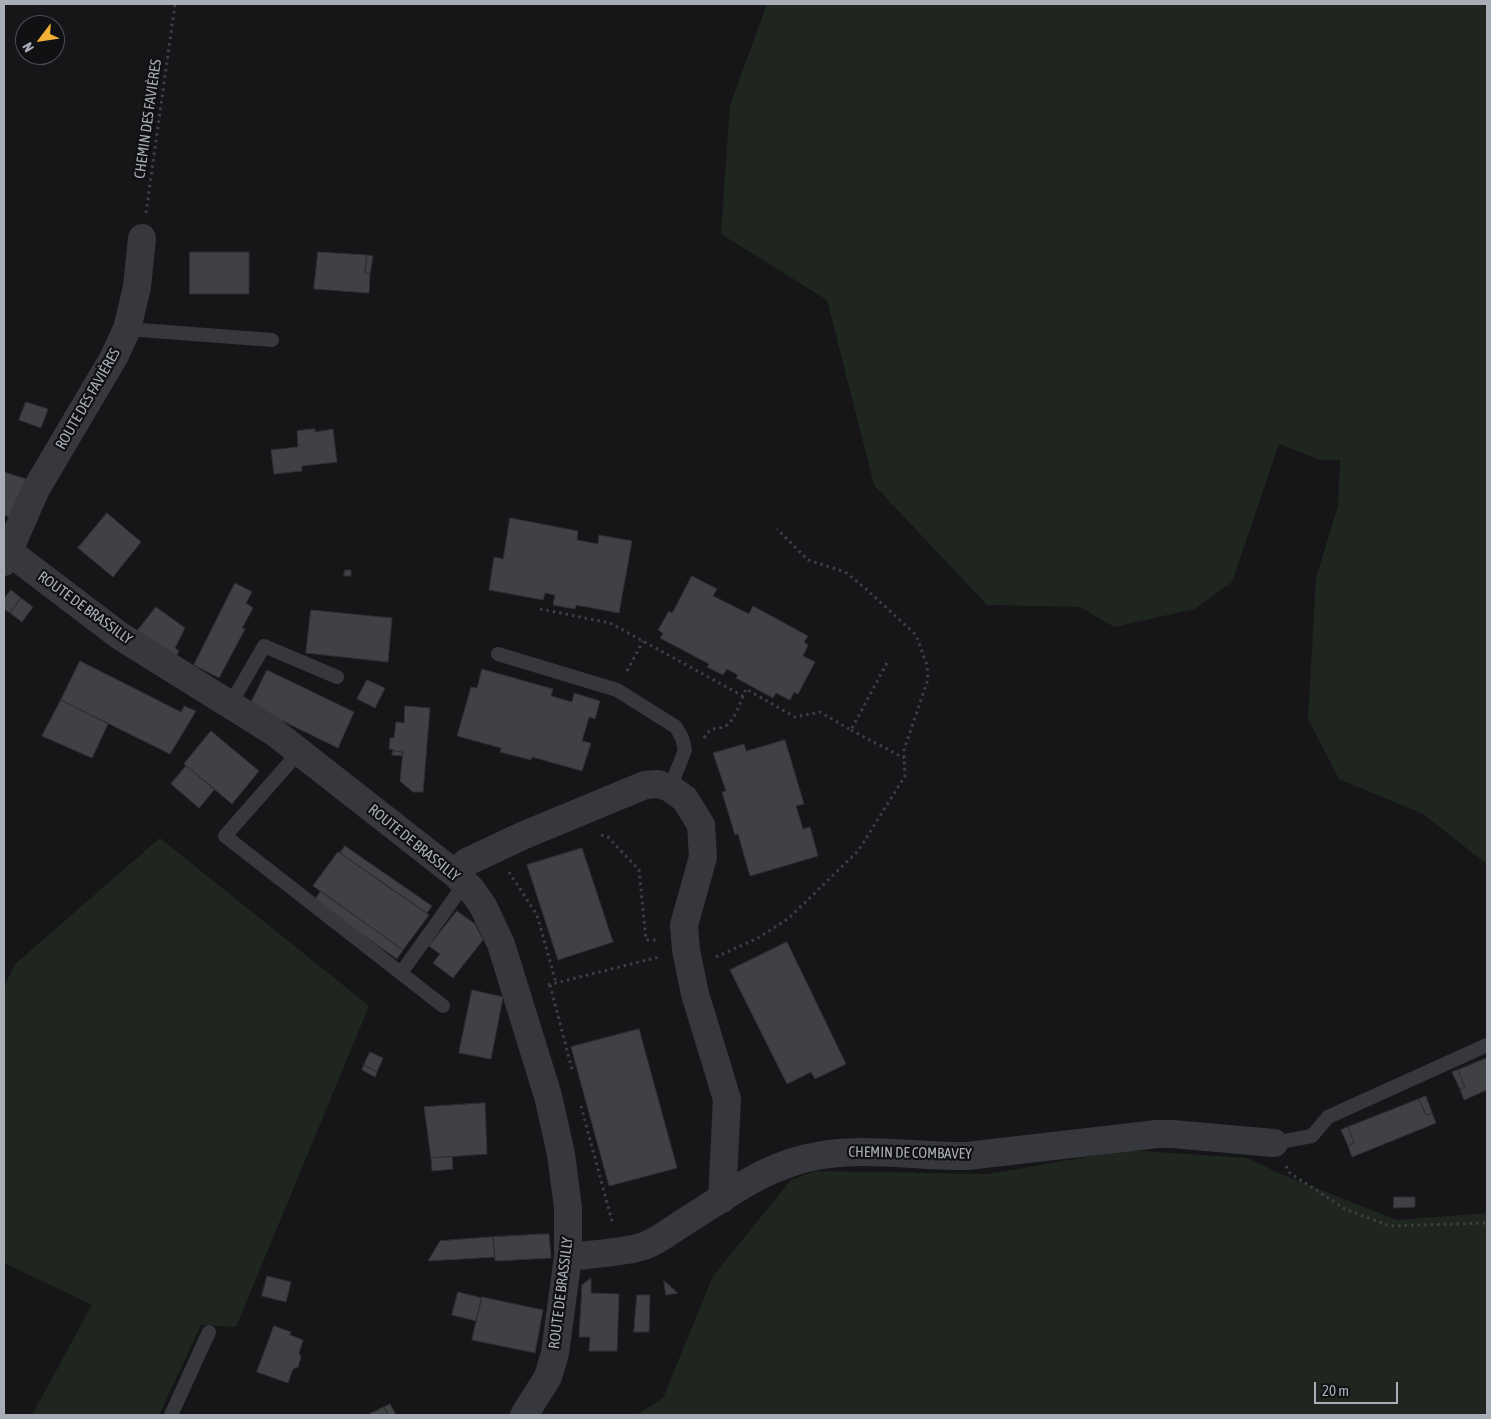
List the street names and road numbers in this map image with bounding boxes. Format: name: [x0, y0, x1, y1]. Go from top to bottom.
street label: CHEMIN DES FAVIÈRES: [131, 58, 165, 180]
street label: ROUTE DES FAVIÈRES: [52, 345, 124, 453]
street label: ROUTE DE BRASSILLY: [34, 568, 136, 648]
street label: ROUTE DE BRASSILLY: [365, 801, 463, 885]
street label: CHEMIN DE COMBAVEY: [848, 1143, 972, 1163]
street label: ROUTE DE BRASSILLY: [545, 1236, 577, 1350]

